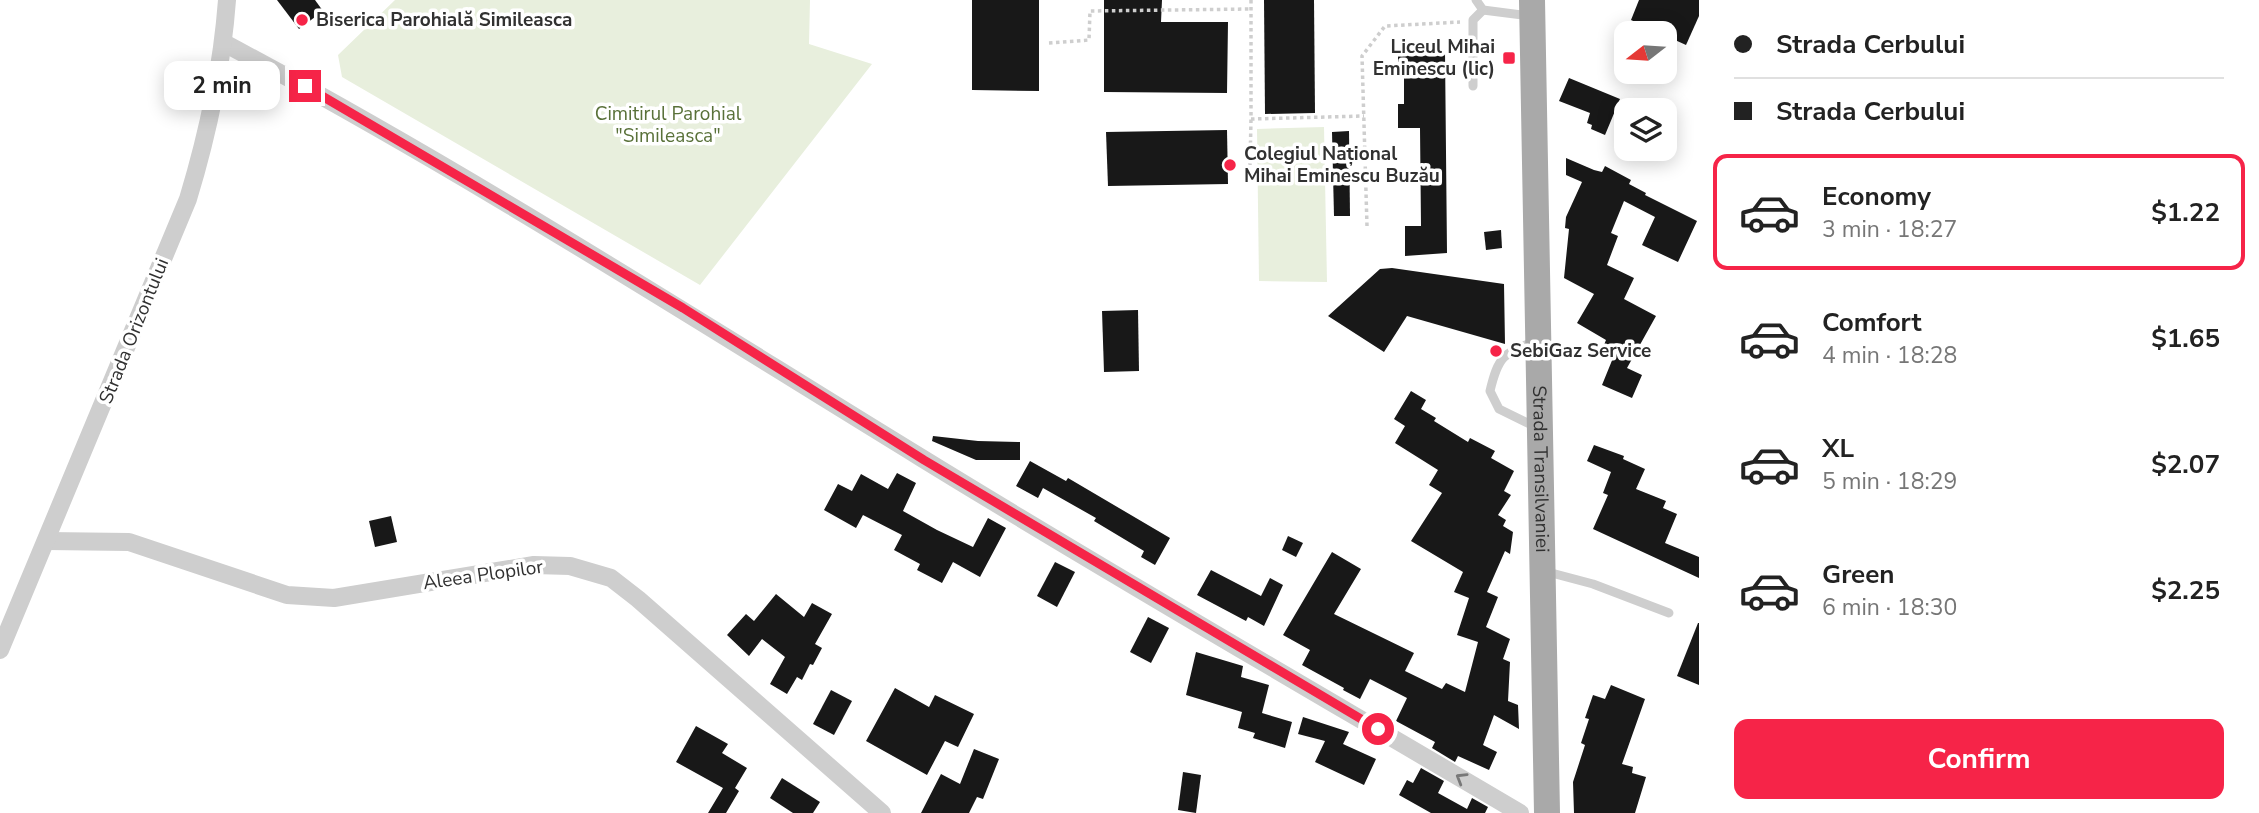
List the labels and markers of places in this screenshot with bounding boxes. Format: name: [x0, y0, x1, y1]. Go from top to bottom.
place label: Biserica Parohială Simileasca: [316, 7, 572, 33]
marker: Biserica Parohială Simileasca: [294, 12, 310, 28]
place label: Liceul Mihai Eminescu (lic): [1373, 34, 1495, 82]
marker: Liceul Mihai Eminescu (lic): [1501, 50, 1517, 66]
place label: Colegiul Național Mihai Eminescu Buzău: [1244, 141, 1440, 189]
marker: Colegiul Național Mihai Eminescu Buzău: [1222, 157, 1238, 173]
place label: SebiGaz Service: [1510, 338, 1651, 364]
marker: SebiGaz Service: [1488, 343, 1504, 359]

